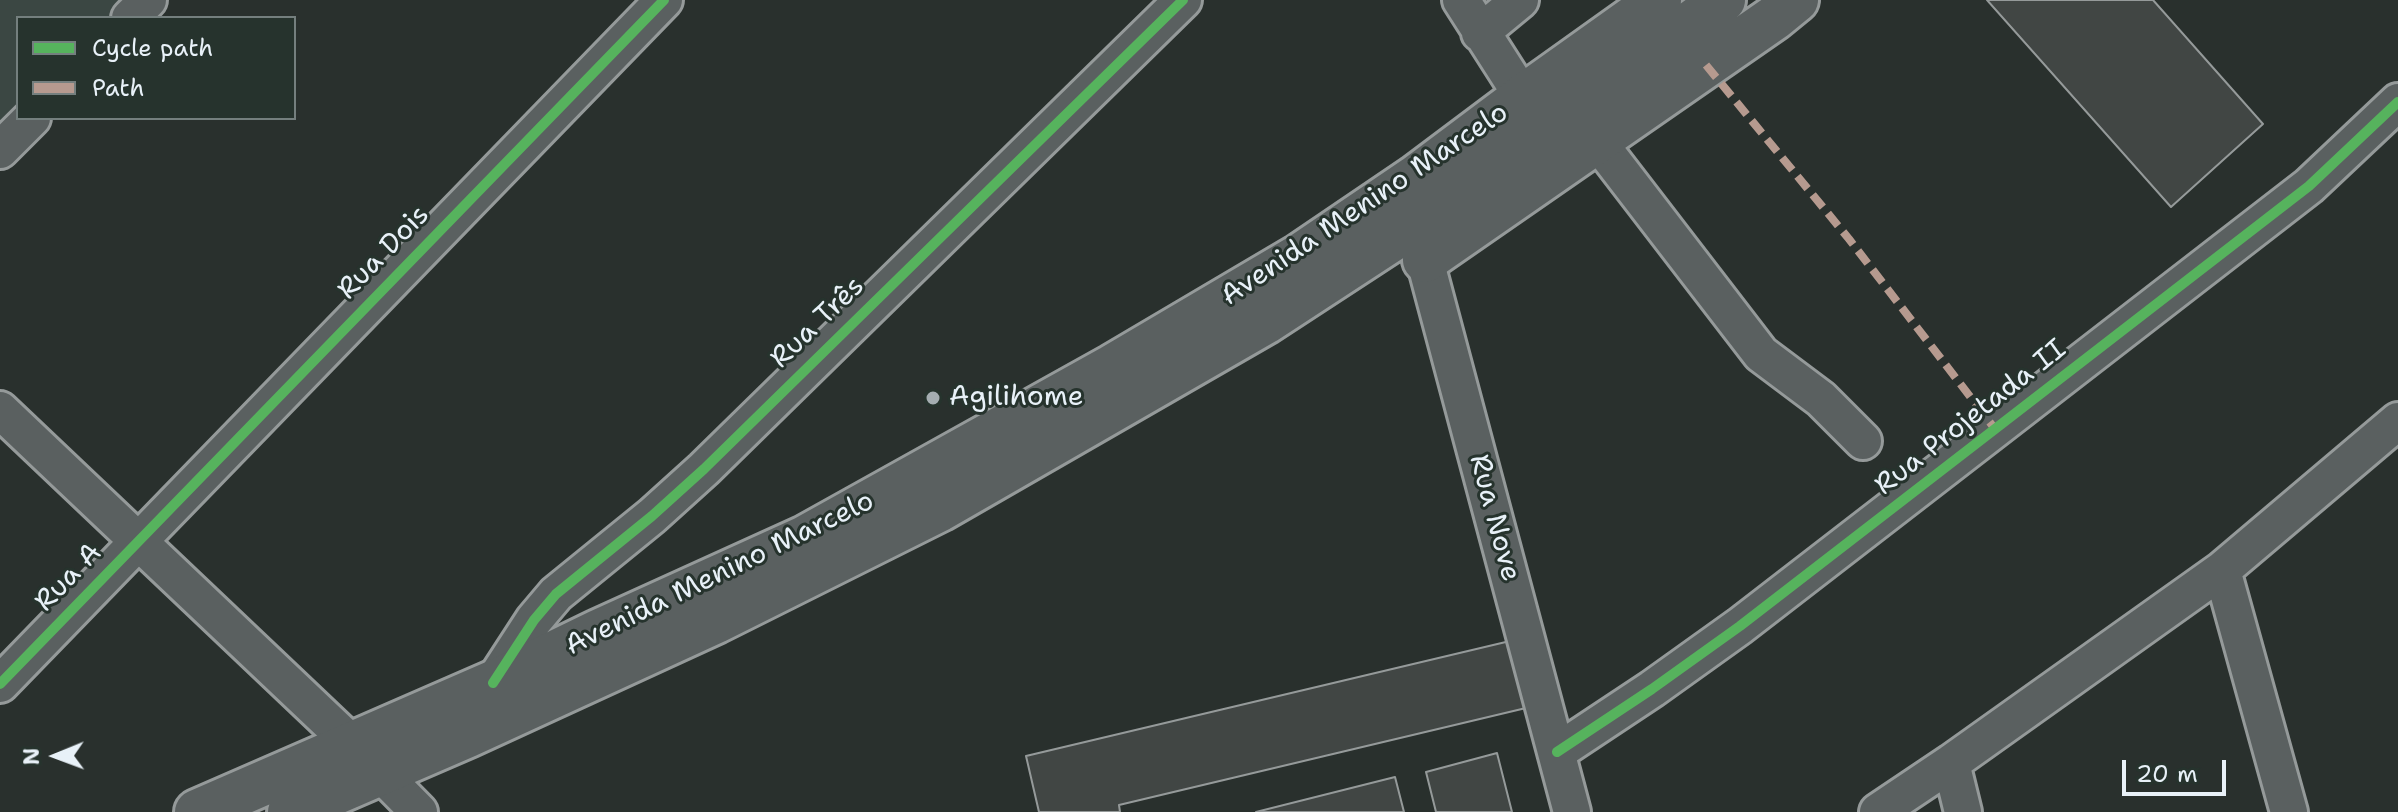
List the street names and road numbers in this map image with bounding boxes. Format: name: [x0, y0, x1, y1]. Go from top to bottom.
street label: Avenida Menino Marcelo: [1215, 96, 1515, 314]
street label: Rua Dois: [331, 199, 437, 307]
street label: Rua Três: [764, 270, 872, 376]
street label: Rua Projetada II: [1869, 333, 2073, 503]
street label: Rua Nove: [1461, 451, 1527, 585]
street label: Avenida Menino Marcelo: [560, 485, 880, 663]
street label: Rua A: [28, 537, 110, 619]

